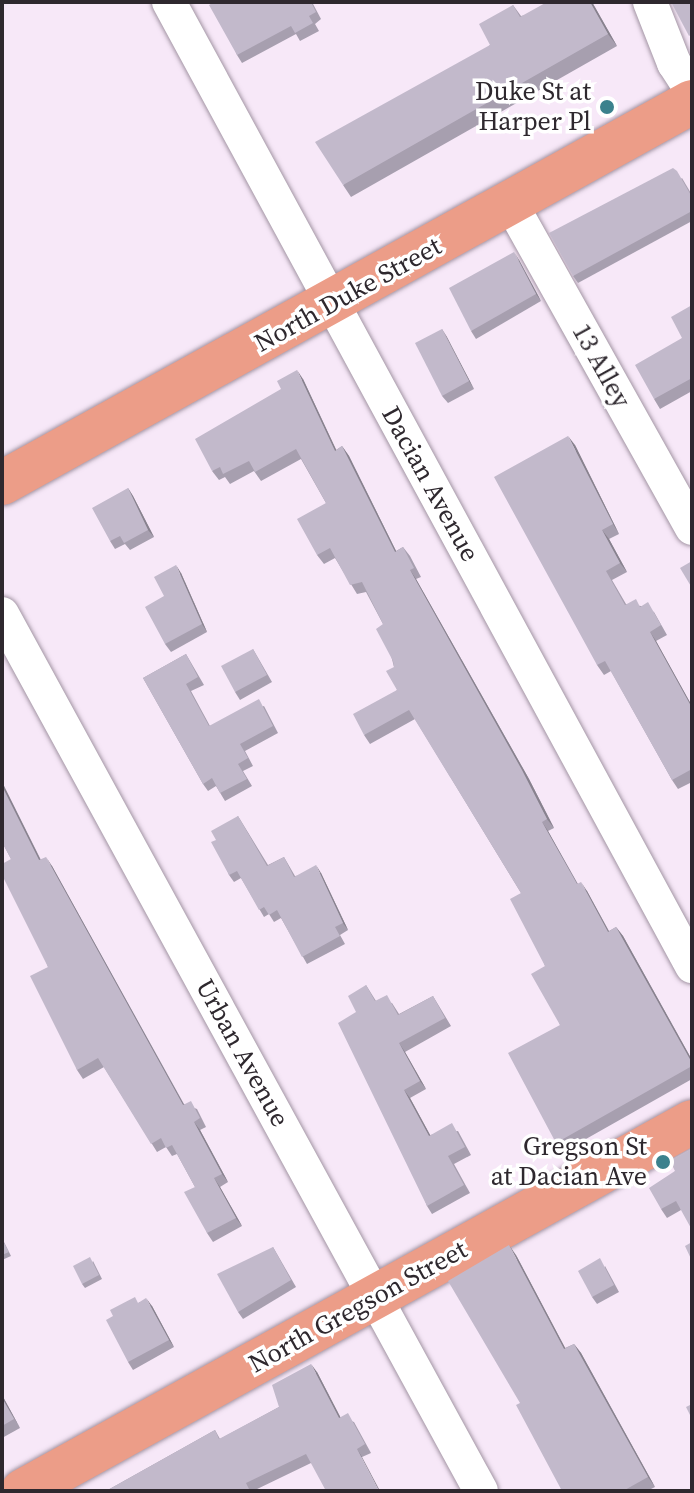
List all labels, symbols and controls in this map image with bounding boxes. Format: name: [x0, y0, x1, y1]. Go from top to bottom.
place label: Duke St at Harper Pl: [475, 76, 591, 138]
marker: Duke St at Harper Pl: [598, 98, 616, 116]
street label: North Duke Street: [249, 231, 447, 359]
street label: 13 Alley: [565, 319, 637, 413]
street label: Dacian Avenue: [375, 401, 485, 567]
street label: Urban Avenue: [189, 974, 295, 1132]
place label: Gregson St at Dacian Ave: [491, 1131, 647, 1192]
marker: Gregson St at Dacian Ave: [654, 1153, 672, 1171]
street label: North Gregson Street: [244, 1234, 472, 1380]

